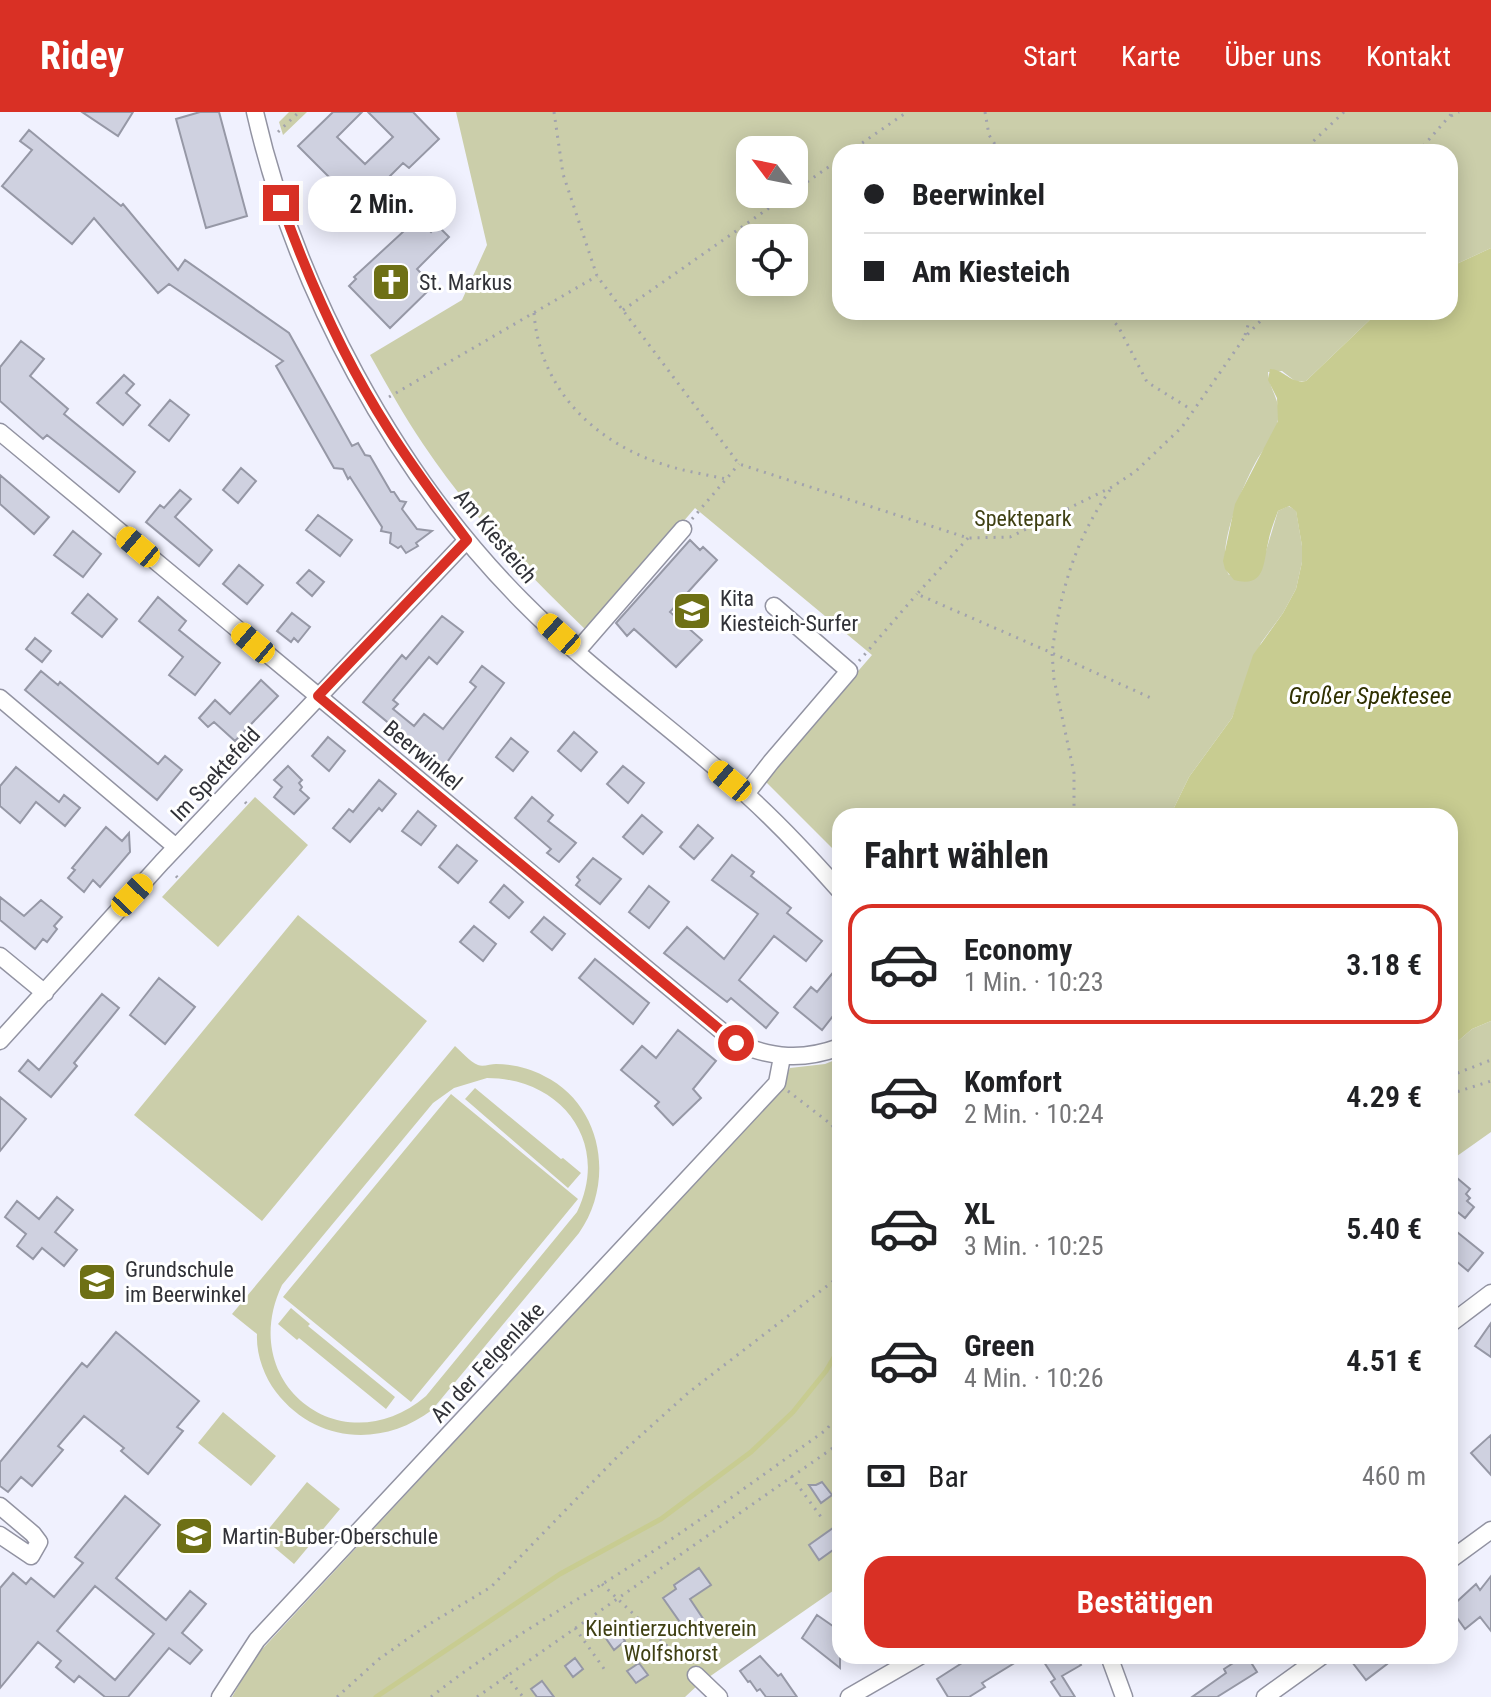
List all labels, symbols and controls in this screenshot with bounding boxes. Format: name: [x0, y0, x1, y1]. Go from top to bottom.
text: Ridey: [40, 34, 124, 78]
text: Start: [1023, 40, 1077, 73]
text: Karte: [1121, 40, 1180, 73]
text: Über uns: [1224, 40, 1322, 73]
text: Kontakt: [1366, 40, 1451, 73]
north arrow: [736, 136, 808, 208]
map controls: [736, 136, 808, 296]
callout: 2 Min.: [309, 175, 457, 231]
text: Beerwinkel: [912, 177, 1045, 212]
route end: [263, 185, 299, 221]
text: 2 Min.: [349, 189, 415, 219]
button: locate: [736, 224, 808, 296]
text: Am Kiesteich: [912, 254, 1070, 289]
church icon: St. Markus: [370, 261, 412, 303]
place label: St. Markus: [419, 270, 512, 295]
street label: Am Kiesteich: [449, 484, 542, 588]
park label: Spektepark: [974, 506, 1072, 531]
car: [112, 522, 164, 572]
place label: Kita Kiesteich-Surfer: [720, 586, 858, 636]
school or university icon: Kita Kiesteich-Surfer: [671, 590, 713, 632]
car: [533, 609, 585, 659]
car: [227, 618, 279, 668]
water label: Großer Spektesee: [1288, 682, 1452, 710]
street label: Beerwinkel: [378, 715, 467, 795]
street label: Im Spektefeld: [166, 722, 265, 827]
car: [704, 756, 756, 806]
text: Fahrt wählen: [864, 835, 1049, 877]
car: [107, 869, 157, 921]
icon: car: [868, 928, 940, 1000]
text: Economy: [964, 932, 1072, 967]
text: 3.18 €: [1346, 947, 1422, 982]
text: 1 Min. · 10:23: [964, 967, 1104, 997]
route start: [718, 1025, 754, 1061]
icon: car: [868, 1060, 940, 1132]
text: Komfort: [964, 1064, 1062, 1099]
text: 4.29 €: [1346, 1079, 1422, 1114]
text: 2 Min. · 10:24: [964, 1099, 1104, 1129]
icon: car: [868, 1192, 940, 1264]
text: XL: [964, 1196, 995, 1231]
text: 5.40 €: [1346, 1211, 1422, 1246]
text: 3 Min. · 10:25: [964, 1231, 1104, 1261]
place label: Grundschule im Beerwinkel: [125, 1257, 246, 1307]
school or university icon: Grundschule im Beerwinkel: [76, 1261, 118, 1303]
street label: An der Felgenlake: [426, 1297, 549, 1427]
icon: car: [868, 1324, 940, 1396]
text: Green: [964, 1328, 1035, 1363]
text: 4.51 €: [1346, 1343, 1422, 1378]
text: 4 Min. · 10:26: [964, 1363, 1104, 1393]
icon: cash: [864, 1454, 908, 1498]
text: Bar: [928, 1459, 968, 1494]
text: 460 m: [1362, 1461, 1426, 1491]
school or university icon: Martin-Buber-Oberschule: [173, 1515, 215, 1557]
place label: Martin-Buber-Oberschule: [222, 1524, 438, 1549]
button: Bestätigen: [864, 1556, 1426, 1648]
park label: Kleintierzuchtverein Wolfshorst: [585, 1616, 757, 1666]

